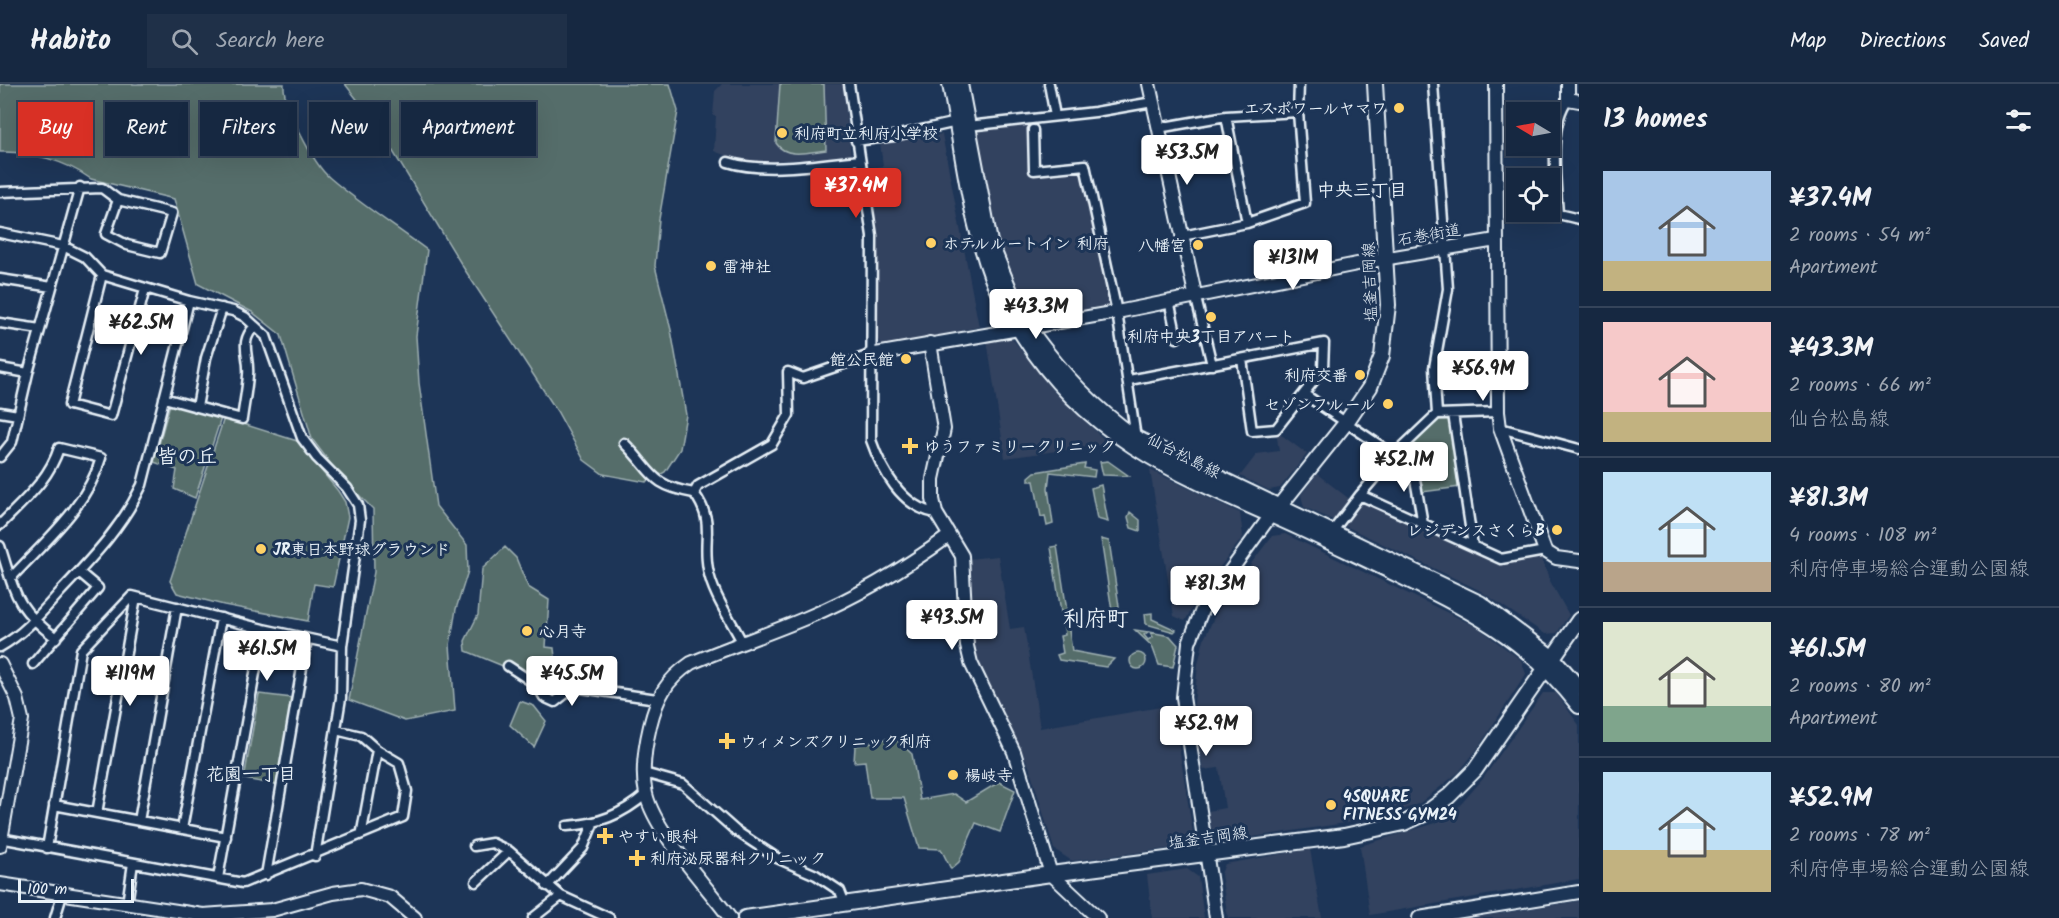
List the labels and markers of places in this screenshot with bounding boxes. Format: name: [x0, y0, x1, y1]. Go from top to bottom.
place label: エスポワールヤマワ: [1244, 97, 1387, 122]
marker: エスポワールヤマワ: [1392, 101, 1406, 115]
place label: 利府町立利府小学校: [794, 122, 938, 147]
marker: 利府町立利府小学校: [775, 126, 789, 140]
pin: ¥53.5M: [1138, 135, 1236, 186]
pin: ¥37.4M: [807, 168, 905, 219]
place label: ホテルルートイン 利府: [943, 232, 1109, 257]
place label: 八幡宮: [1138, 234, 1186, 259]
marker: ホテルルートイン 利府: [924, 236, 938, 250]
marker: 八幡宮: [1191, 238, 1205, 252]
pin: ¥131M: [1251, 240, 1335, 291]
place label: 雷神社: [723, 255, 771, 280]
marker: 雷神社: [704, 259, 718, 273]
pin: ¥43.3M: [987, 289, 1085, 340]
pin: ¥62.5M: [92, 305, 190, 356]
marker: 利府中央3丁目アパート: [1204, 310, 1218, 324]
place label: 利府中央3丁目アパート: [1127, 325, 1295, 350]
place label: 館公民館: [830, 348, 894, 373]
pin: ¥56.9M: [1434, 351, 1532, 402]
marker: 館公民館: [899, 352, 913, 366]
place label: 利府交番: [1284, 364, 1348, 389]
marker: 利府交番: [1353, 368, 1367, 382]
place label: セゾンフルール: [1264, 393, 1376, 418]
marker: セゾンフルール: [1381, 397, 1395, 411]
place label: ゆうファミリークリニック: [924, 435, 1116, 460]
marker: ゆうファミリークリニック: [901, 437, 919, 455]
pin: ¥52.1M: [1355, 442, 1453, 493]
place label: レジデンスさくらB: [1407, 519, 1545, 544]
marker: レジデンスさくらB: [1550, 523, 1564, 537]
place label: JR東日本野球グラウンド: [273, 538, 450, 563]
marker: JR東日本野球グラウンド: [254, 542, 268, 556]
pin: ¥81.3M: [1166, 566, 1264, 617]
pin: ¥93.5M: [903, 600, 1001, 651]
place label: 心月寺: [539, 620, 587, 645]
marker: 心月寺: [520, 624, 534, 638]
pin: ¥61.5M: [218, 631, 316, 682]
pin: ¥119M: [88, 656, 172, 707]
pin: ¥45.5M: [523, 656, 621, 707]
pin: ¥52.9M: [1157, 706, 1255, 757]
place label: ウィメンズクリニック利府: [740, 730, 931, 755]
marker: ウィメンズクリニック利府: [718, 732, 736, 750]
place label: 楊岐寺: [965, 764, 1013, 789]
marker: 楊岐寺: [946, 768, 960, 782]
place label: 4SQUARE FITNESS GYM24: [1343, 785, 1457, 828]
marker: 4SQUARE FITNESS GYM24: [1324, 798, 1338, 812]
place label: やすい眼科: [618, 825, 698, 850]
marker: やすい眼科: [596, 827, 614, 845]
place label: 利府泌尿器科クリニック: [650, 847, 826, 872]
marker: 利府泌尿器科クリニック: [628, 849, 646, 867]

